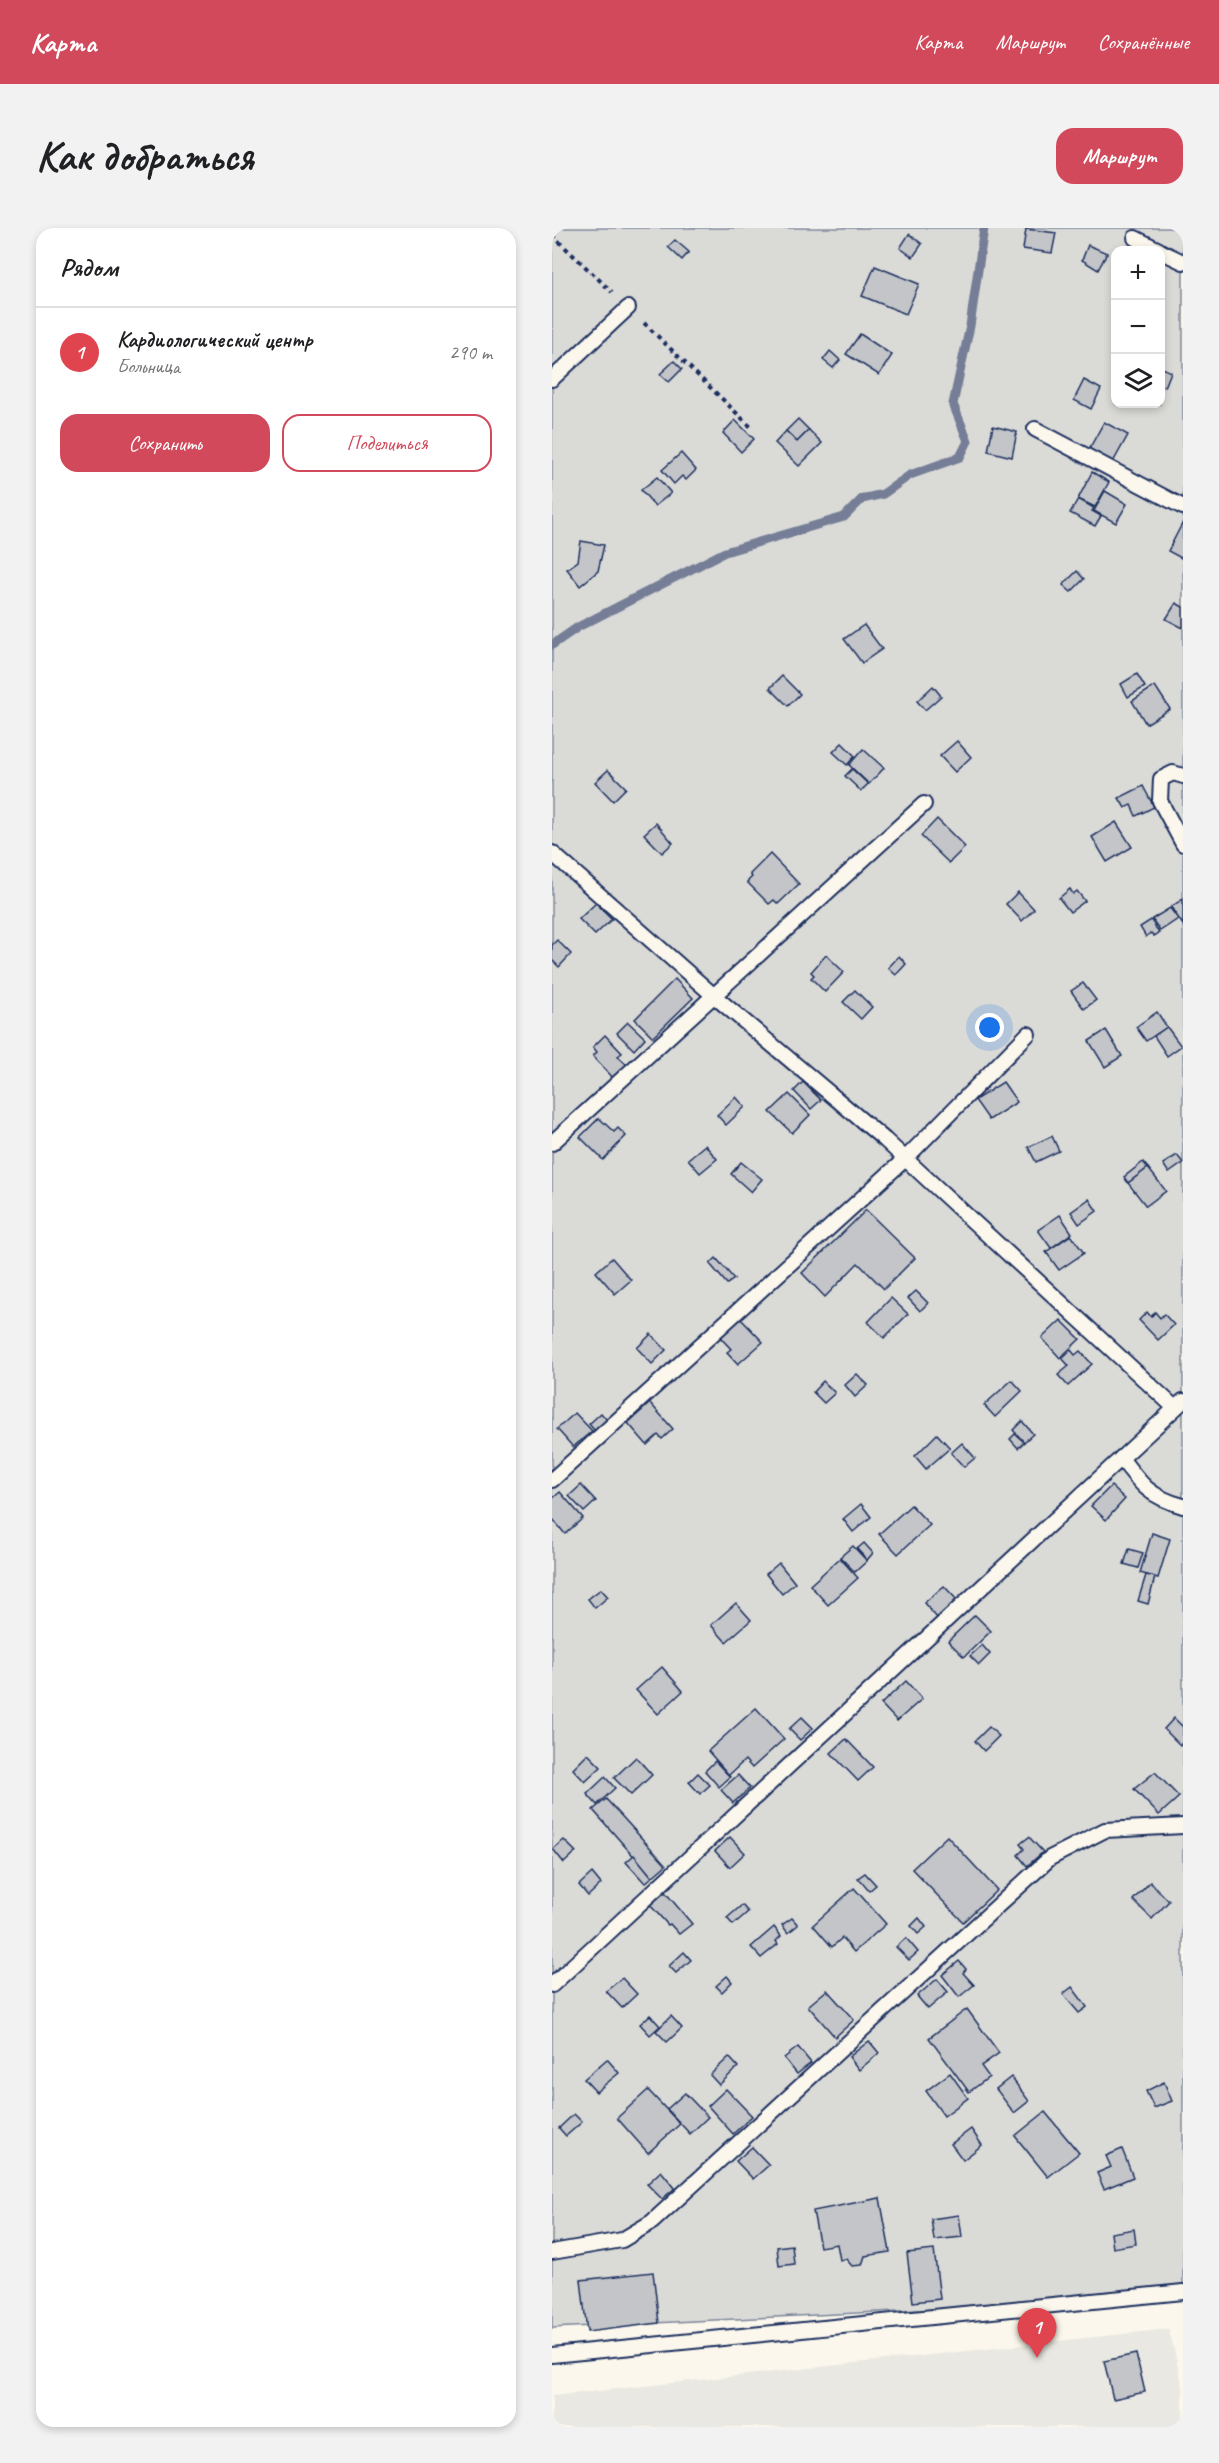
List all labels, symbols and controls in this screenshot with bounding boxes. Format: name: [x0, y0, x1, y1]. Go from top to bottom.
text: Карта: [30, 25, 97, 60]
text: Карта: [914, 29, 963, 55]
text: Маршрут: [996, 29, 1065, 55]
text: Сохранённые: [1098, 29, 1189, 55]
button: Маршрут: [1056, 128, 1183, 184]
text: Как добраться: [36, 130, 253, 183]
map controls: [1111, 246, 1165, 408]
button: +: [1111, 246, 1165, 300]
text: Рядом: [60, 251, 118, 284]
button: −: [1111, 300, 1165, 354]
text: Кардиологический центр: [117, 326, 312, 354]
text: 1: [75, 340, 84, 365]
text: 290 m: [449, 340, 492, 365]
text: Больница: [117, 354, 180, 379]
button: layers: [1111, 354, 1165, 408]
button: Сохранить: [60, 414, 270, 472]
button: Поделиться: [282, 414, 492, 472]
your location: [975, 1013, 1004, 1042]
pin: 1: [1018, 2308, 1056, 2358]

